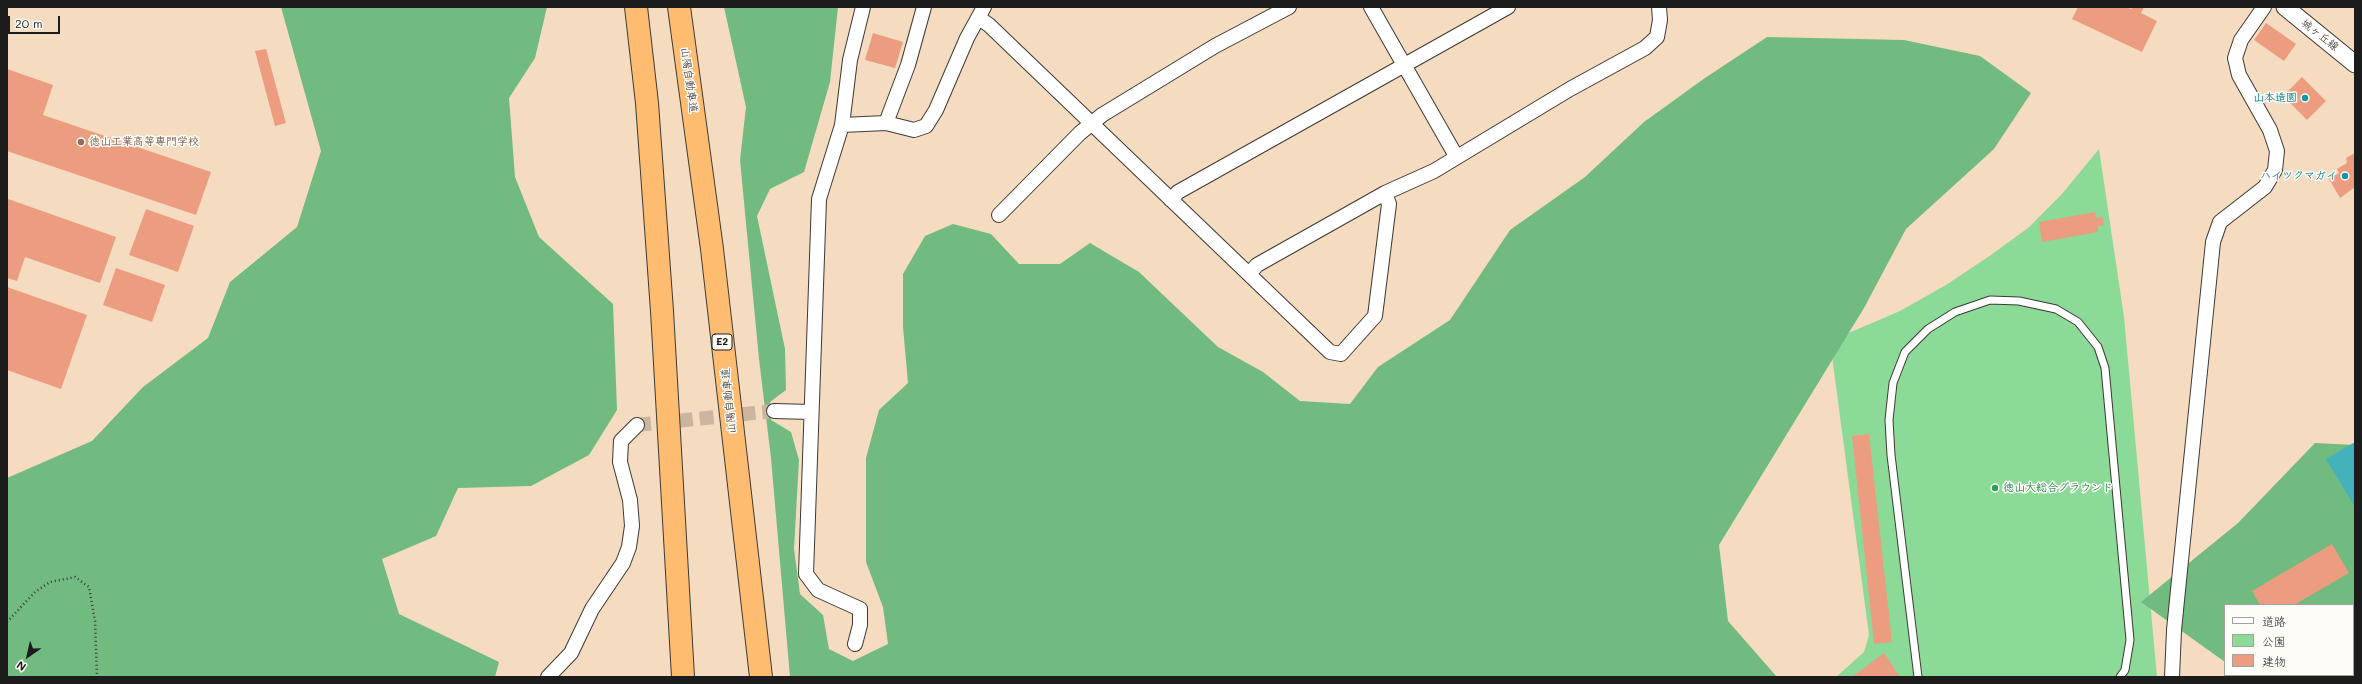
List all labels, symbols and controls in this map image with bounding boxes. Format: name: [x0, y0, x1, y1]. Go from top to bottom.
scale bar: [10, 8, 62, 34]
text: 20 m: [15, 15, 43, 31]
street label: 城ヶ丘線: [2299, 16, 2341, 54]
street label: 山陽自動車道: [678, 46, 700, 114]
place label: 山本造園: [2253, 91, 2297, 105]
marker: 山本造園: [2300, 93, 2310, 103]
place label: 徳山工業高等専門学校: [89, 135, 199, 149]
marker: 徳山工業高等専門学校: [76, 137, 86, 147]
place label: ハイツクマガイ: [2260, 169, 2337, 183]
marker: ハイツクマガイ: [2340, 171, 2350, 181]
road number: E2: [712, 334, 732, 350]
street label: 山陽自動車道: [719, 367, 739, 435]
place label: 徳山大総合グラウンド: [2003, 481, 2113, 495]
marker: 徳山大総合グラウンド: [1990, 483, 2000, 493]
legend: [2224, 604, 2354, 676]
text: 道路: [2262, 613, 2286, 629]
text: 公園: [2262, 633, 2286, 649]
north arrow: [8, 636, 48, 676]
text: 建物: [2262, 653, 2286, 669]
text: N: [13, 658, 29, 675]

